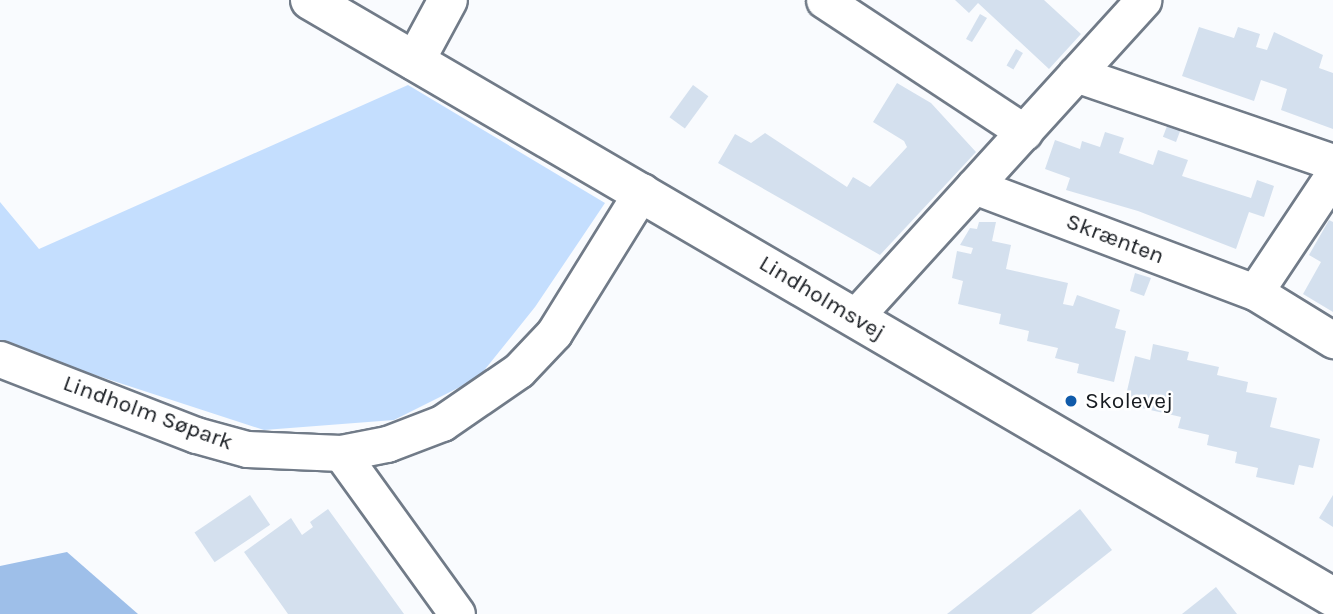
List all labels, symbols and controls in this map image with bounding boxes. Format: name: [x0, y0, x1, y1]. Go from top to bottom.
street label: Skrænten: [1062, 208, 1168, 270]
street label: Lindholmsvej: [754, 250, 890, 346]
street label: Lindholm Søpark: [59, 369, 237, 457]
place label: Skolevej: [1085, 387, 1173, 415]
marker: Skolevej: [1063, 393, 1079, 409]

